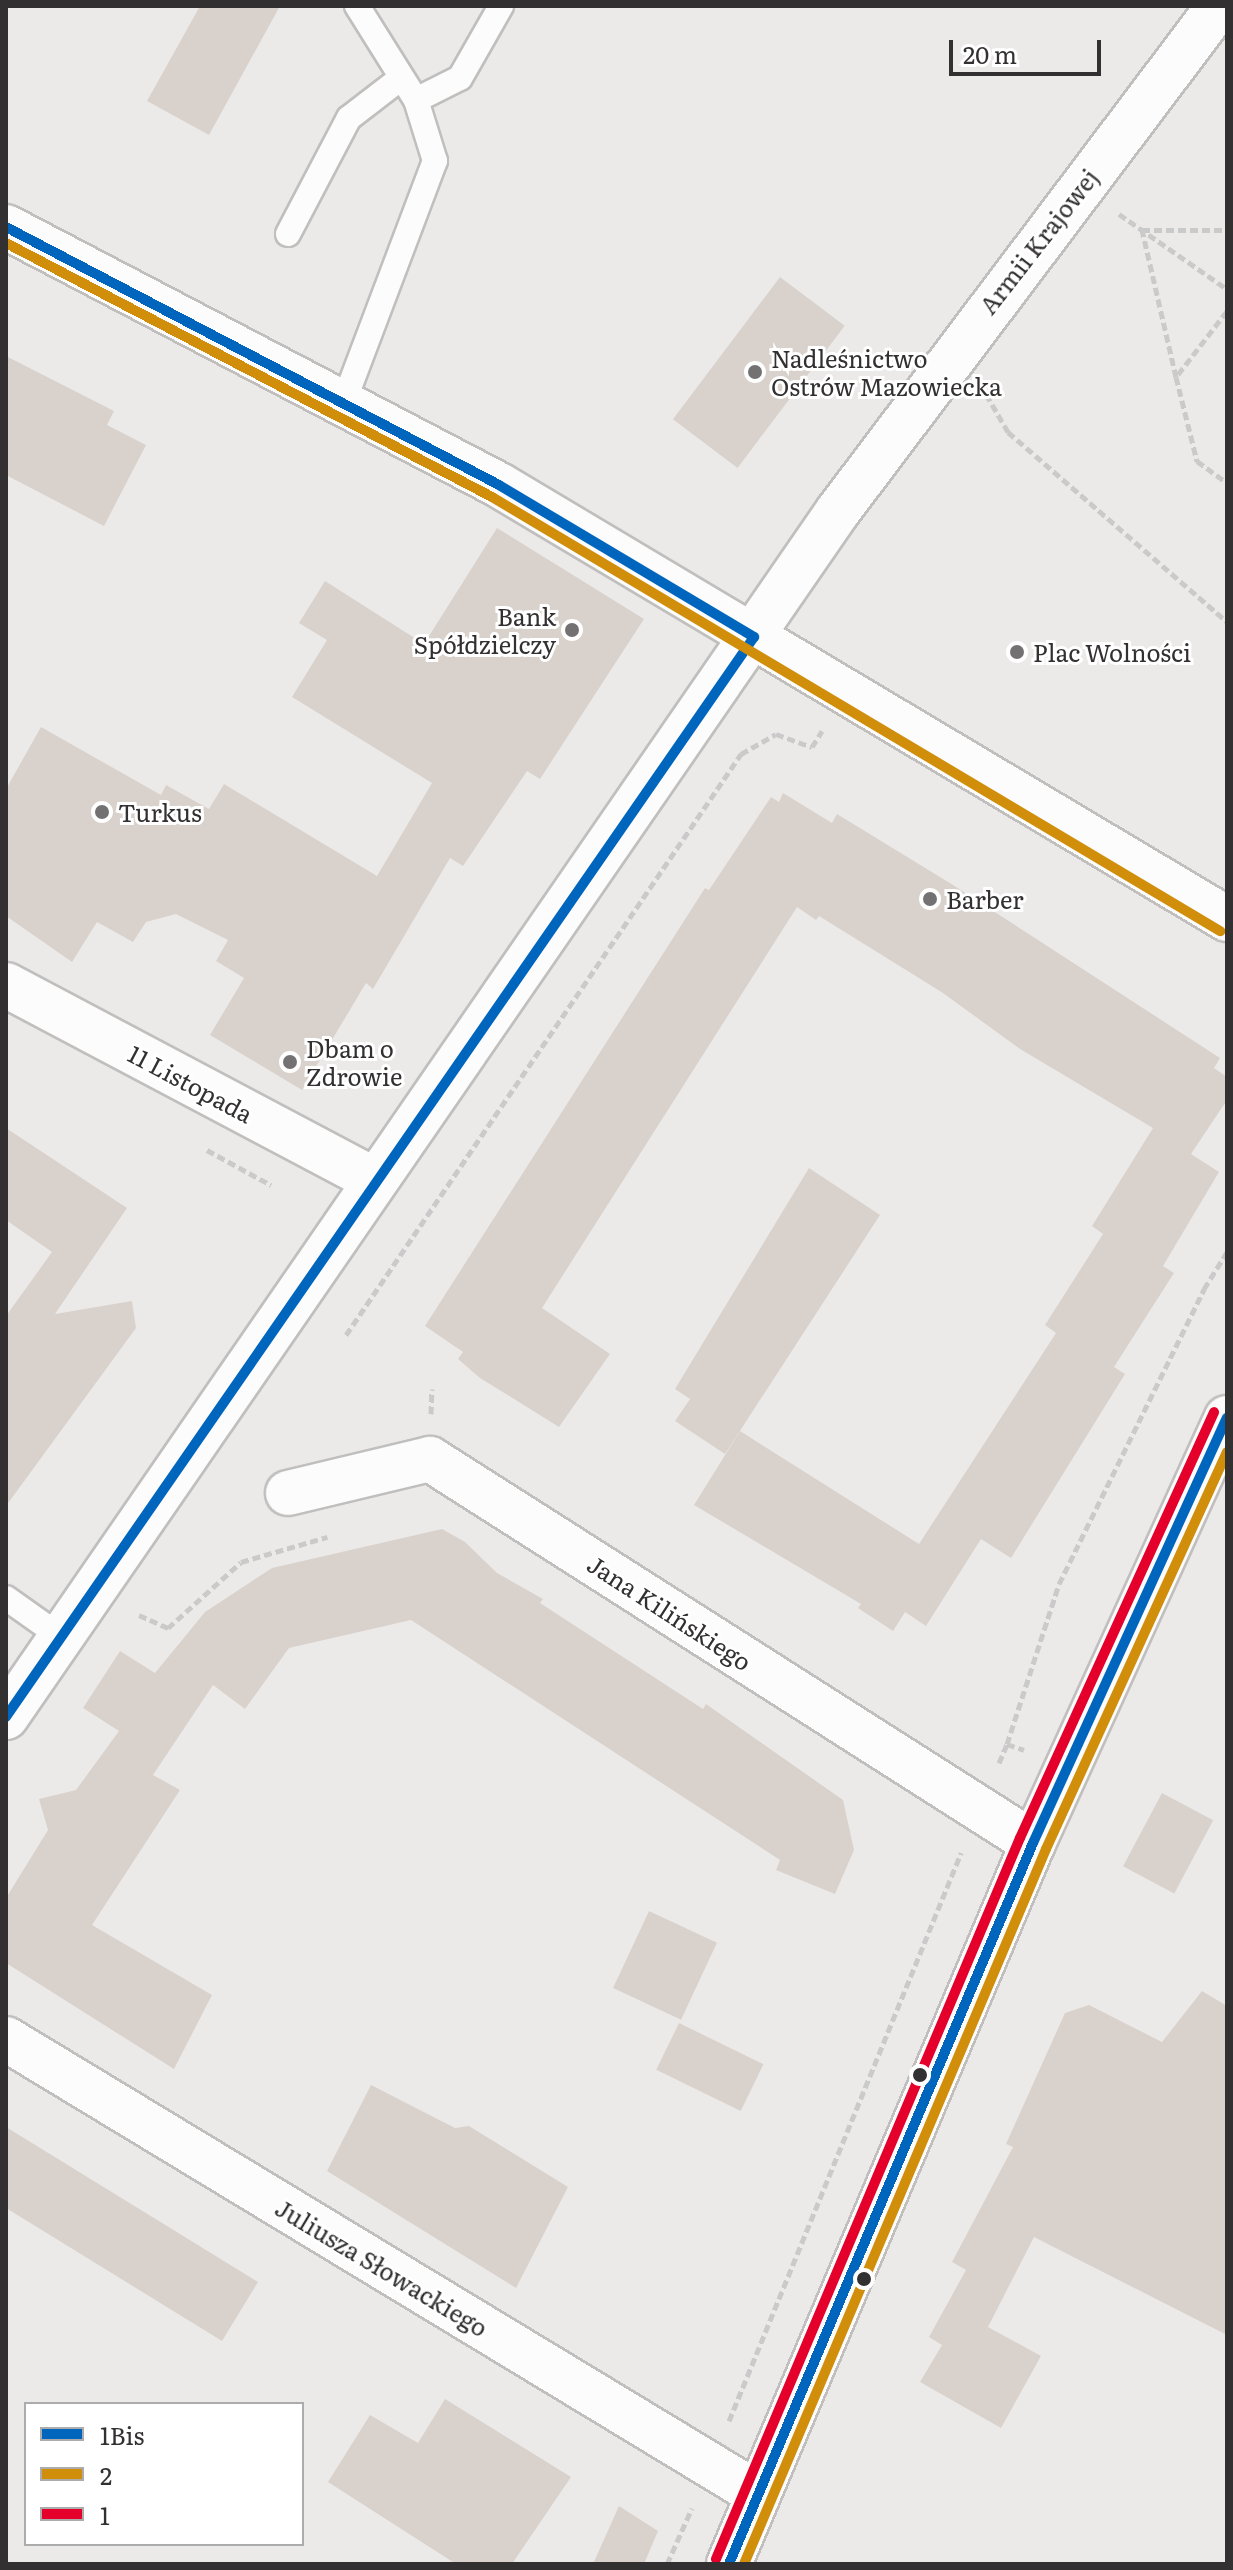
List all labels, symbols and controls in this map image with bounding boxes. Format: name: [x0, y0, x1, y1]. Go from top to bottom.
scale bar: [953, 24, 1105, 74]
text: 20 m: [963, 36, 1017, 71]
street label: Armii Krajowej: [972, 163, 1104, 319]
place label: Nadleśnictwo Ostrów Mazowiecka: [771, 344, 1002, 400]
marker: Nadleśnictwo Ostrów Mazowiecka: [746, 363, 764, 381]
place label: Bank Spółdzielczy: [414, 602, 556, 658]
marker: Bank Spółdzielczy: [563, 621, 581, 639]
place label: Plac Wolności: [1033, 638, 1191, 666]
marker: Plac Wolności: [1008, 643, 1026, 661]
place label: Turkus: [118, 798, 202, 826]
marker: Turkus: [93, 803, 111, 821]
place label: Barber: [946, 885, 1024, 913]
marker: Barber: [921, 890, 939, 908]
place label: Dbam o Zdrowie: [306, 1034, 402, 1090]
street label: 11 Listopada: [124, 1038, 258, 1128]
marker: Dbam o Zdrowie: [281, 1053, 299, 1071]
street label: Jana Kilińskiego: [583, 1548, 757, 1676]
unlabelled marker: [912, 2067, 928, 2083]
street label: Juliusza Słowackiego: [271, 2192, 493, 2342]
unlabelled marker: [856, 2271, 872, 2287]
legend: [24, 2402, 304, 2546]
text: 1Bis: [100, 2417, 144, 2452]
text: 2: [100, 2457, 112, 2492]
text: 1: [100, 2497, 110, 2532]

